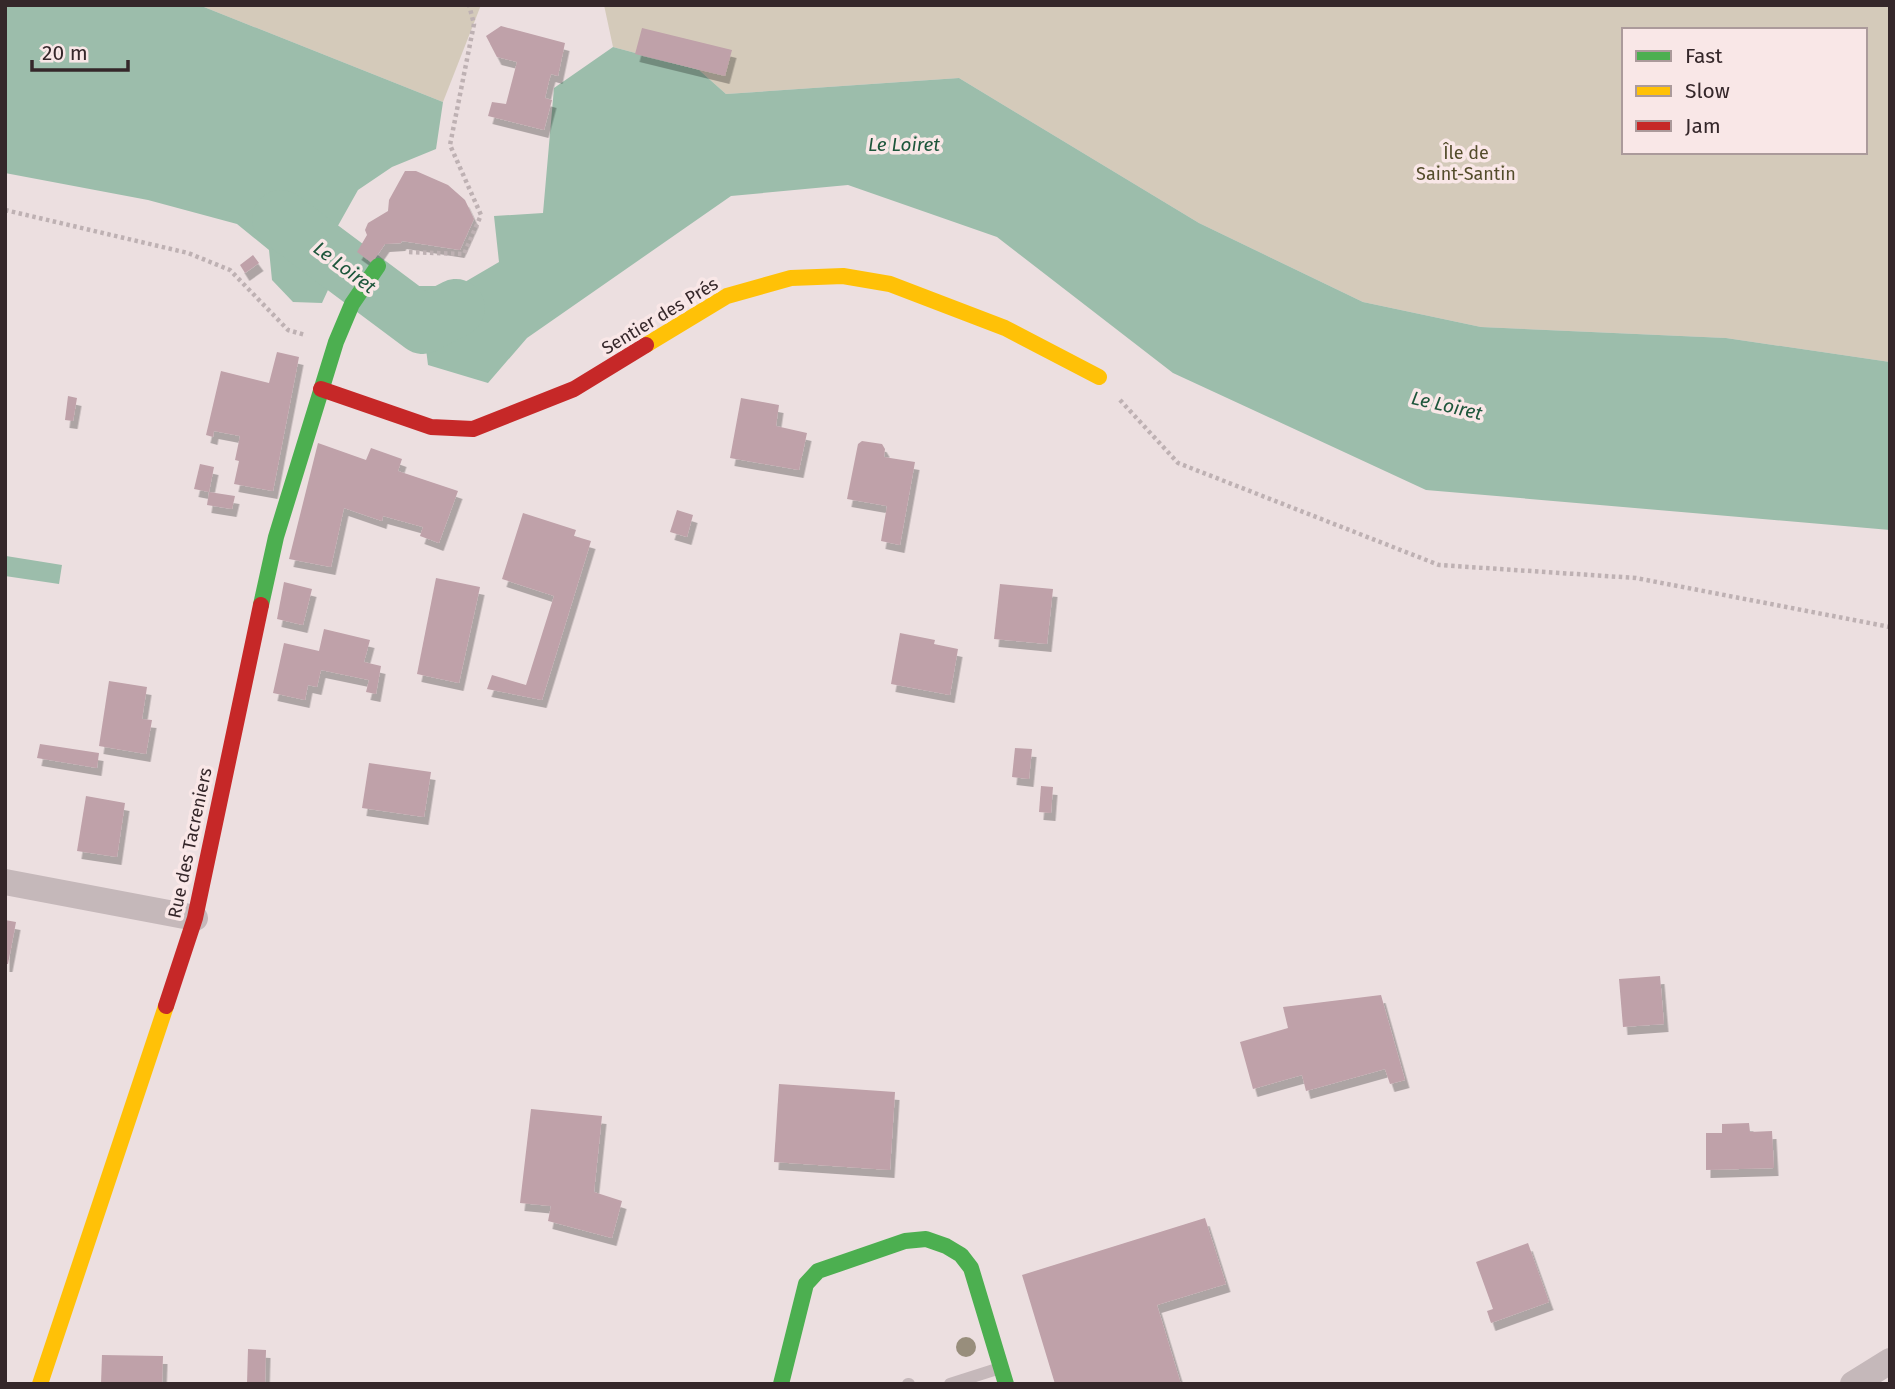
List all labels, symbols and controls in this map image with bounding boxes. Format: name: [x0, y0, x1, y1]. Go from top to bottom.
scale bar: [32, 28, 128, 72]
legend: [1622, 28, 1867, 154]
text: 20 m: [42, 40, 88, 66]
text: Fast: [1685, 43, 1723, 69]
text: Slow: [1685, 78, 1730, 104]
text: Jam: [1685, 113, 1721, 139]
water label: Le Loiret: [868, 133, 940, 156]
park label: Île de Saint-Santin: [1416, 142, 1516, 185]
water label: Le Loiret: [309, 237, 381, 298]
street label: Sentier des Prés: [598, 273, 722, 359]
water label: Le Loiret: [1409, 386, 1485, 425]
street label: Rue des Tacreniers: [163, 766, 217, 920]

